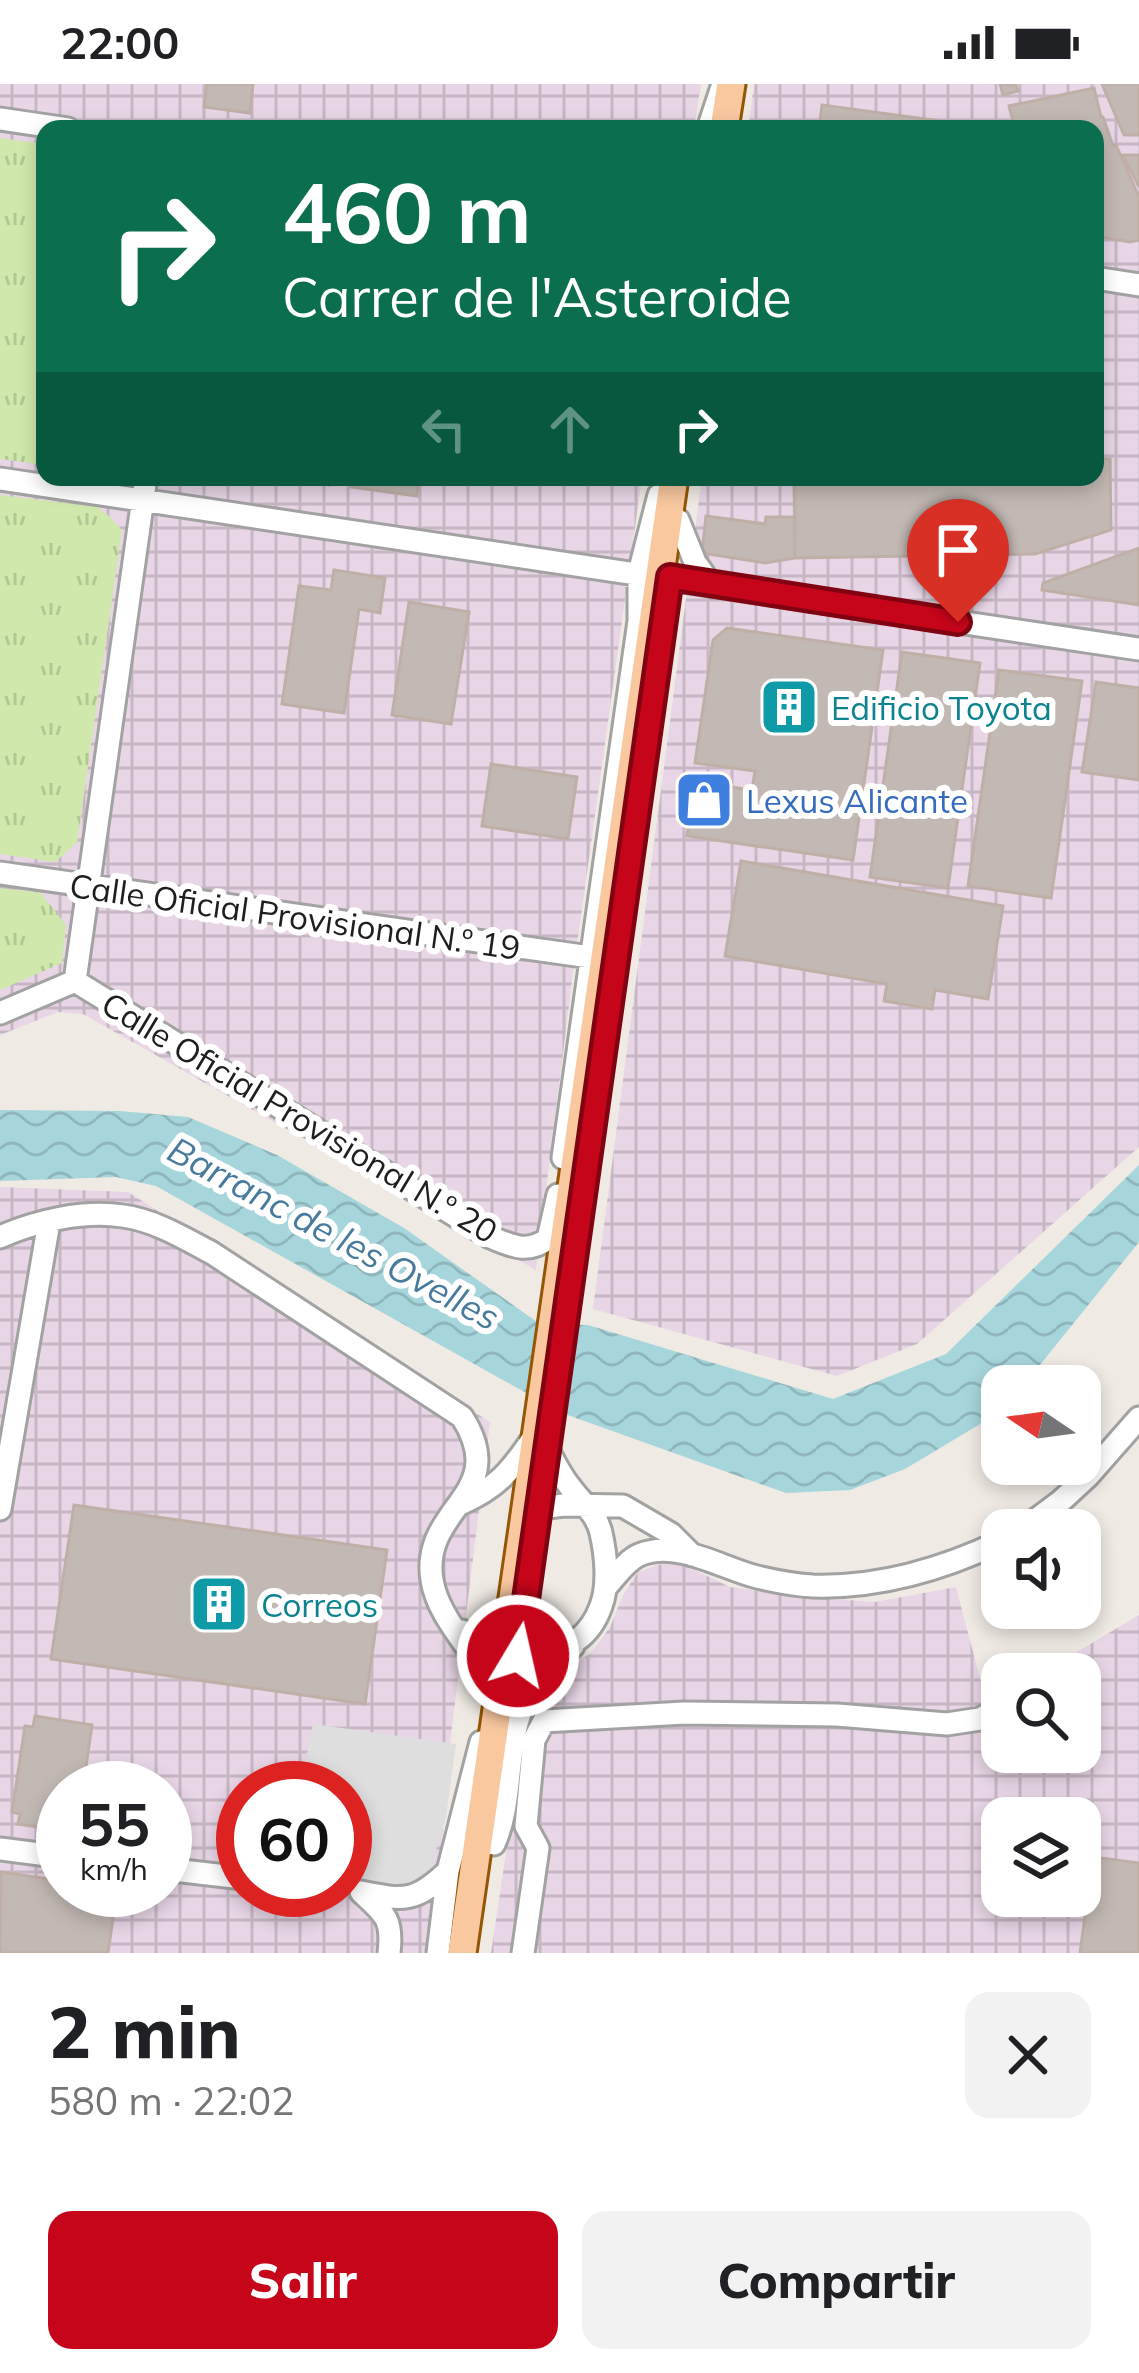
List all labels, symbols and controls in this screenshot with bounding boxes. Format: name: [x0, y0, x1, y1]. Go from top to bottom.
text: 22:00: [60, 14, 179, 70]
text: 460 m: [282, 159, 532, 264]
icon: right: [84, 168, 240, 324]
text: Carrer de l'Asteroide: [282, 263, 792, 331]
icon: left: [411, 396, 477, 462]
icon: ahead: [537, 396, 603, 462]
icon: right: [663, 396, 729, 462]
pin: [907, 499, 1009, 622]
icon: arrive: [925, 517, 991, 583]
building icon: Edificio Toyota: [758, 676, 820, 738]
place label: Edificio Toyota: [831, 687, 1052, 728]
shop icon: Lexus Alicante: [673, 769, 735, 831]
place label: Lexus Alicante: [746, 780, 968, 821]
street label: Calle Oficial Provisional N.º 19: [67, 864, 523, 968]
street label: Calle Oficial Provisional N.º 20: [95, 982, 505, 1252]
water label: Barranc de les Ovelles: [161, 1127, 507, 1339]
north arrow: [981, 1365, 1101, 1485]
map controls: [981, 1365, 1101, 1917]
button: sound: [981, 1509, 1101, 1629]
building icon: Correos: [188, 1573, 250, 1635]
place label: Correos: [261, 1584, 378, 1625]
position arrow: [455, 1593, 581, 1719]
button: search: [981, 1653, 1101, 1773]
speed limit sign: 60: [216, 1761, 372, 1917]
text: 55: [78, 1786, 150, 1861]
button: layers: [981, 1797, 1101, 1917]
text: km/h: [80, 1850, 148, 1888]
text: 2 min: [48, 1986, 241, 2076]
button: close: [965, 1992, 1091, 2118]
text: 580 m · 22:02: [48, 2076, 294, 2125]
button: Salir: [48, 2211, 558, 2349]
button: Compartir: [582, 2211, 1091, 2349]

